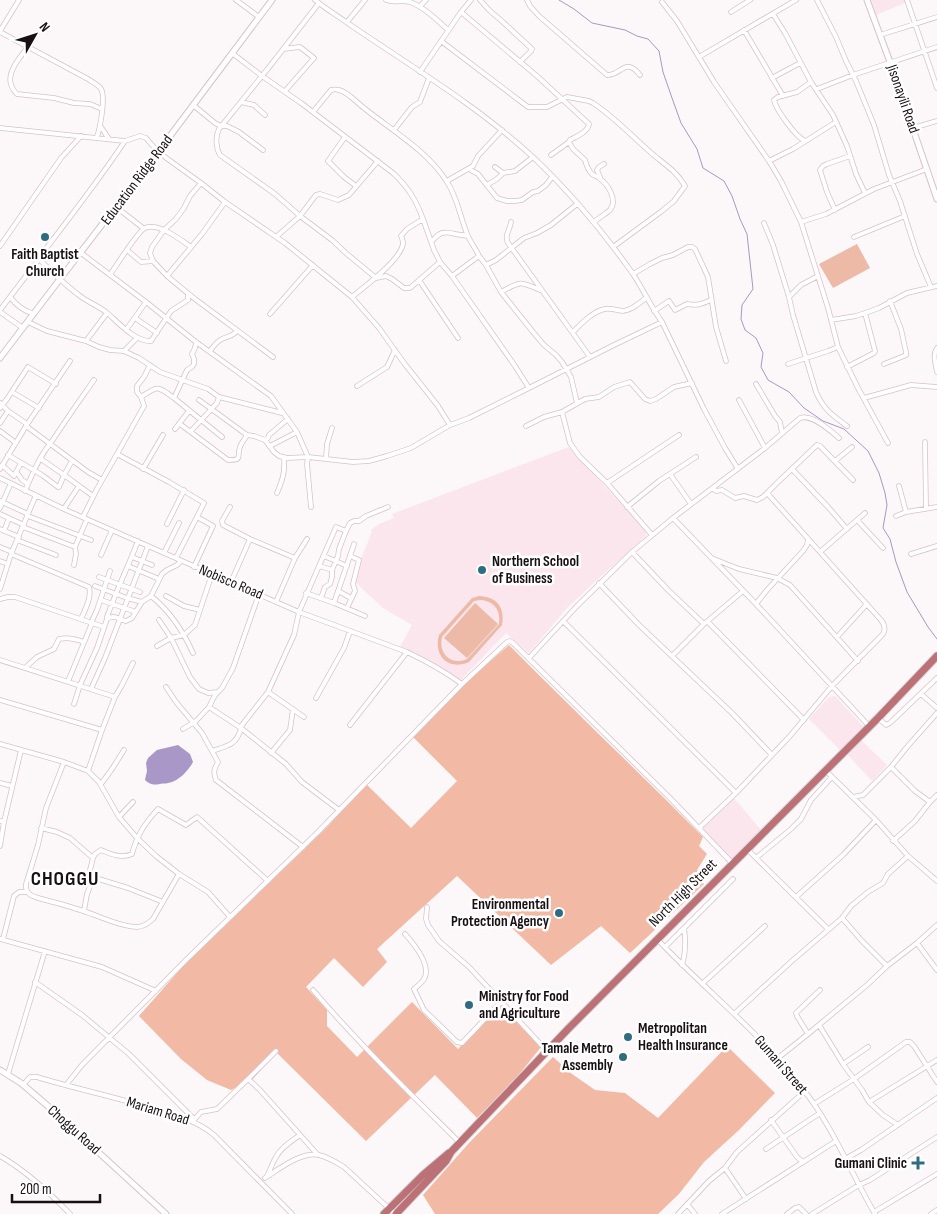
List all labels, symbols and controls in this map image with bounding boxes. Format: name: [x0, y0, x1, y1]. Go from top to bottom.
north arrow: [10, 10, 60, 60]
text: N: [36, 19, 54, 35]
street label: Jisonayili Road: [882, 61, 924, 136]
street label: Education Ridge Road: [97, 131, 177, 229]
marker: Faith Baptist Church: [39, 231, 51, 243]
place label: Faith Baptist Church: [11, 245, 79, 281]
place label: Northern School of Business: [492, 552, 579, 588]
street label: Nobisco Road: [196, 560, 266, 604]
marker: Northern School of Business: [476, 564, 488, 576]
street label: North High Street: [645, 855, 721, 931]
district label: CHOGGU: [31, 867, 99, 891]
place label: Environmental Protection Agency: [451, 895, 550, 931]
marker: Environmental Protection Agency: [553, 907, 565, 919]
place label: Ministry for Food and Agriculture: [479, 987, 569, 1023]
marker: Ministry for Food and Agriculture: [463, 999, 475, 1011]
place label: Metropolitan Health Insurance: [638, 1019, 728, 1055]
marker: Metropolitan Health Insurance: [622, 1031, 634, 1043]
street label: Gumani Street: [750, 1031, 812, 1099]
place label: Tamale Metro Assembly: [542, 1039, 614, 1075]
marker: Tamale Metro Assembly: [617, 1051, 629, 1063]
street label: Mariam Road: [124, 1092, 192, 1130]
street label: Choggu Road: [43, 1101, 105, 1159]
place label: Gumani Clinic: [834, 1154, 907, 1173]
marker: Gumani Clinic: [911, 1156, 925, 1170]
scale bar: [12, 1172, 100, 1204]
text: 200 m: [20, 1180, 52, 1199]

